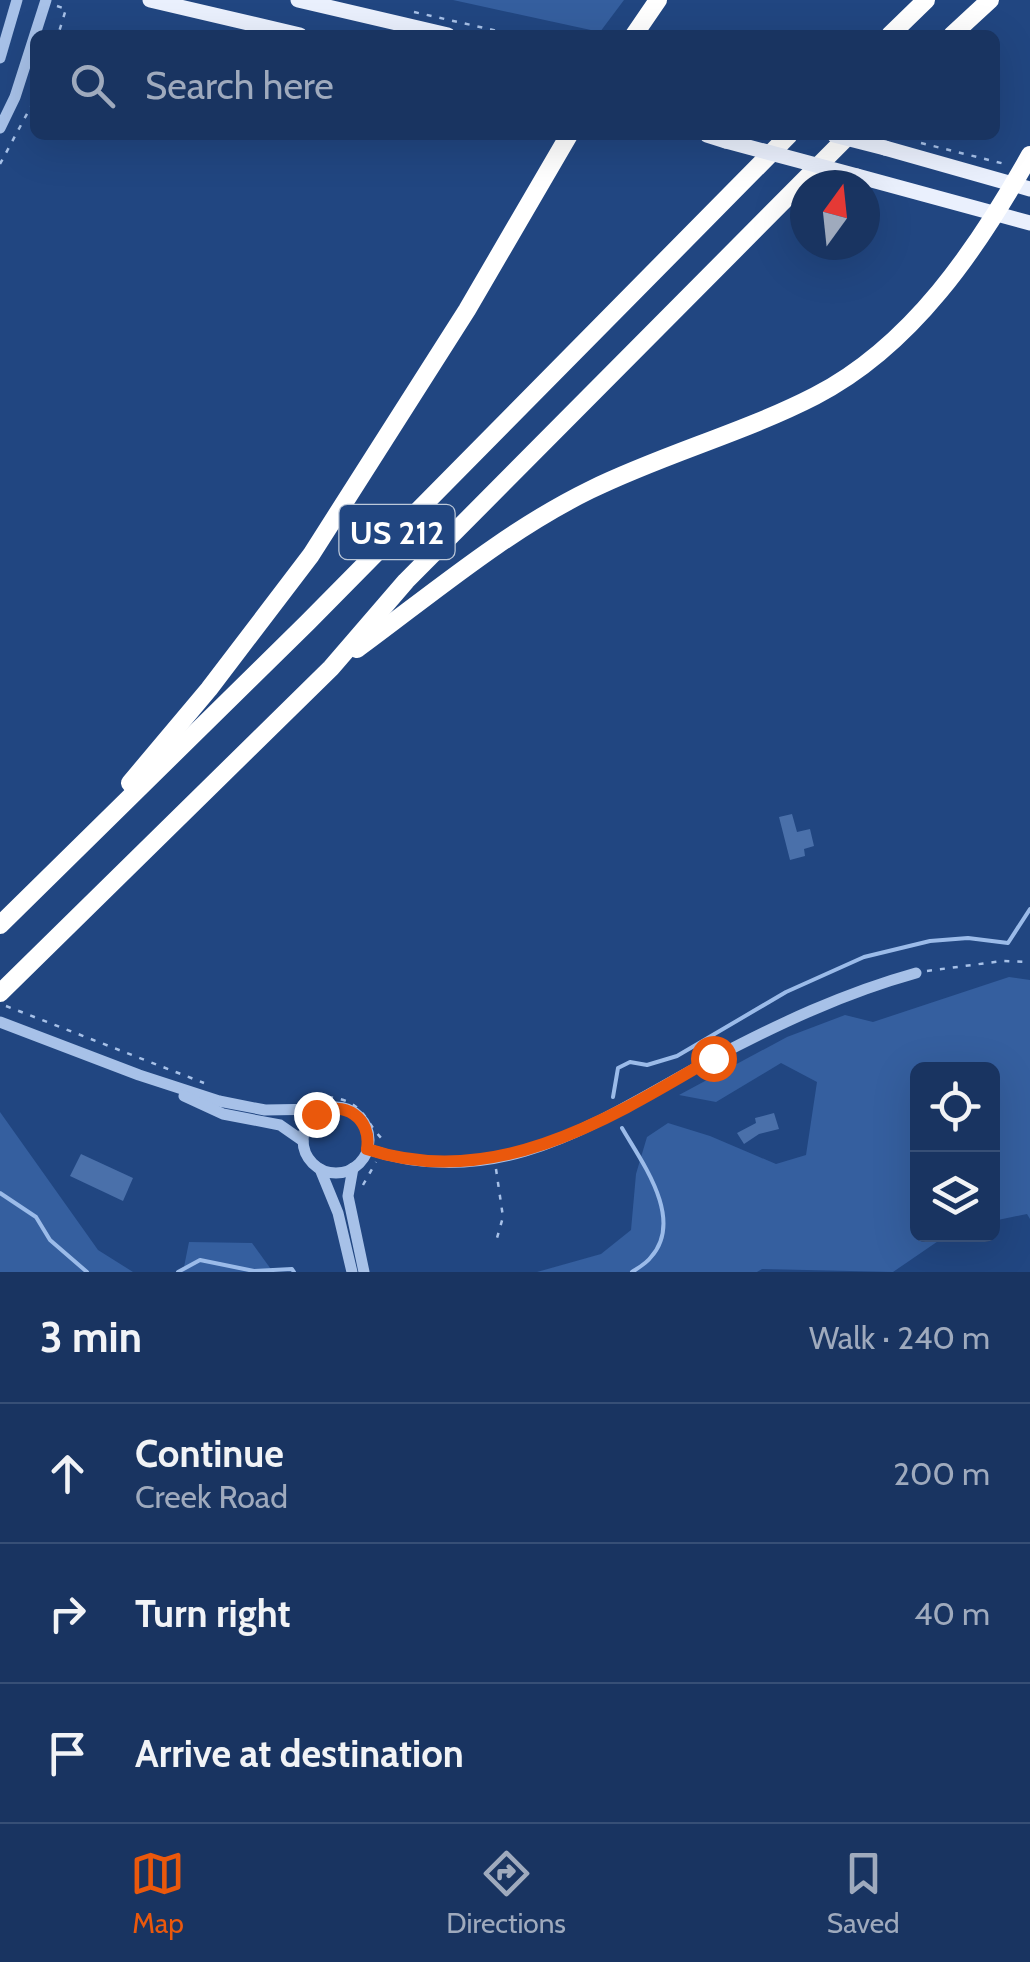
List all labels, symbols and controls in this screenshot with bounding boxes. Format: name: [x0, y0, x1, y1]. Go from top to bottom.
search box: [30, 30, 1000, 140]
icon: search: [65, 58, 120, 113]
text: Search here: [145, 62, 334, 109]
north arrow: [790, 170, 880, 260]
road number: US 212: [340, 505, 454, 559]
route start: [691, 1036, 737, 1082]
map controls: [910, 1062, 1000, 1242]
button: locate: [910, 1062, 1000, 1152]
route end: [294, 1092, 340, 1138]
button: layers: [910, 1152, 1000, 1242]
text: 3 min: [40, 1311, 142, 1363]
text: Walk · 240 m: [809, 1318, 990, 1357]
text: Continue: [135, 1430, 284, 1477]
icon: ahead: [40, 1446, 95, 1501]
text: 200 m: [893, 1454, 990, 1493]
text: Creek Road: [135, 1477, 288, 1516]
icon: right: [40, 1586, 95, 1641]
text: Turn right: [135, 1590, 291, 1637]
text: 40 m: [914, 1594, 990, 1633]
icon: arrive: [40, 1726, 95, 1781]
text: Arrive at destination: [135, 1730, 464, 1777]
tab: Map: [130, 1846, 185, 1940]
tab: Directions: [446, 1846, 566, 1940]
tab: Saved: [827, 1846, 900, 1940]

